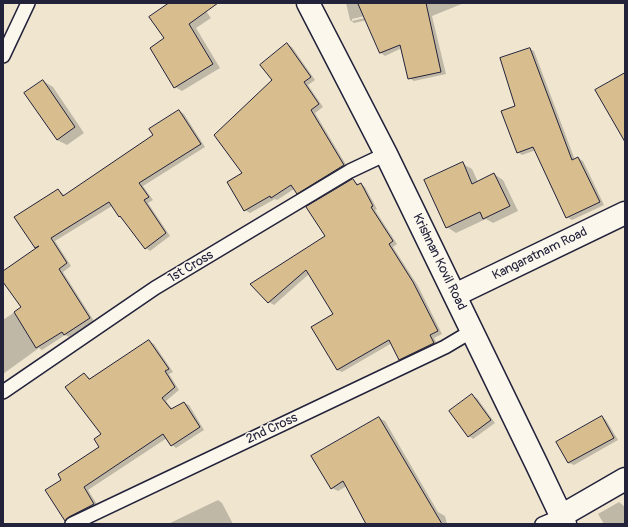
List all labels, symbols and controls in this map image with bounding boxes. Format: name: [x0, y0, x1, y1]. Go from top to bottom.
street label: Krishnan Kovil Road: [409, 211, 469, 313]
street label: Kangaratnam Road: [490, 224, 590, 284]
street label: 1st Cross: [166, 247, 216, 287]
street label: 2nd Cross: [244, 410, 300, 448]

